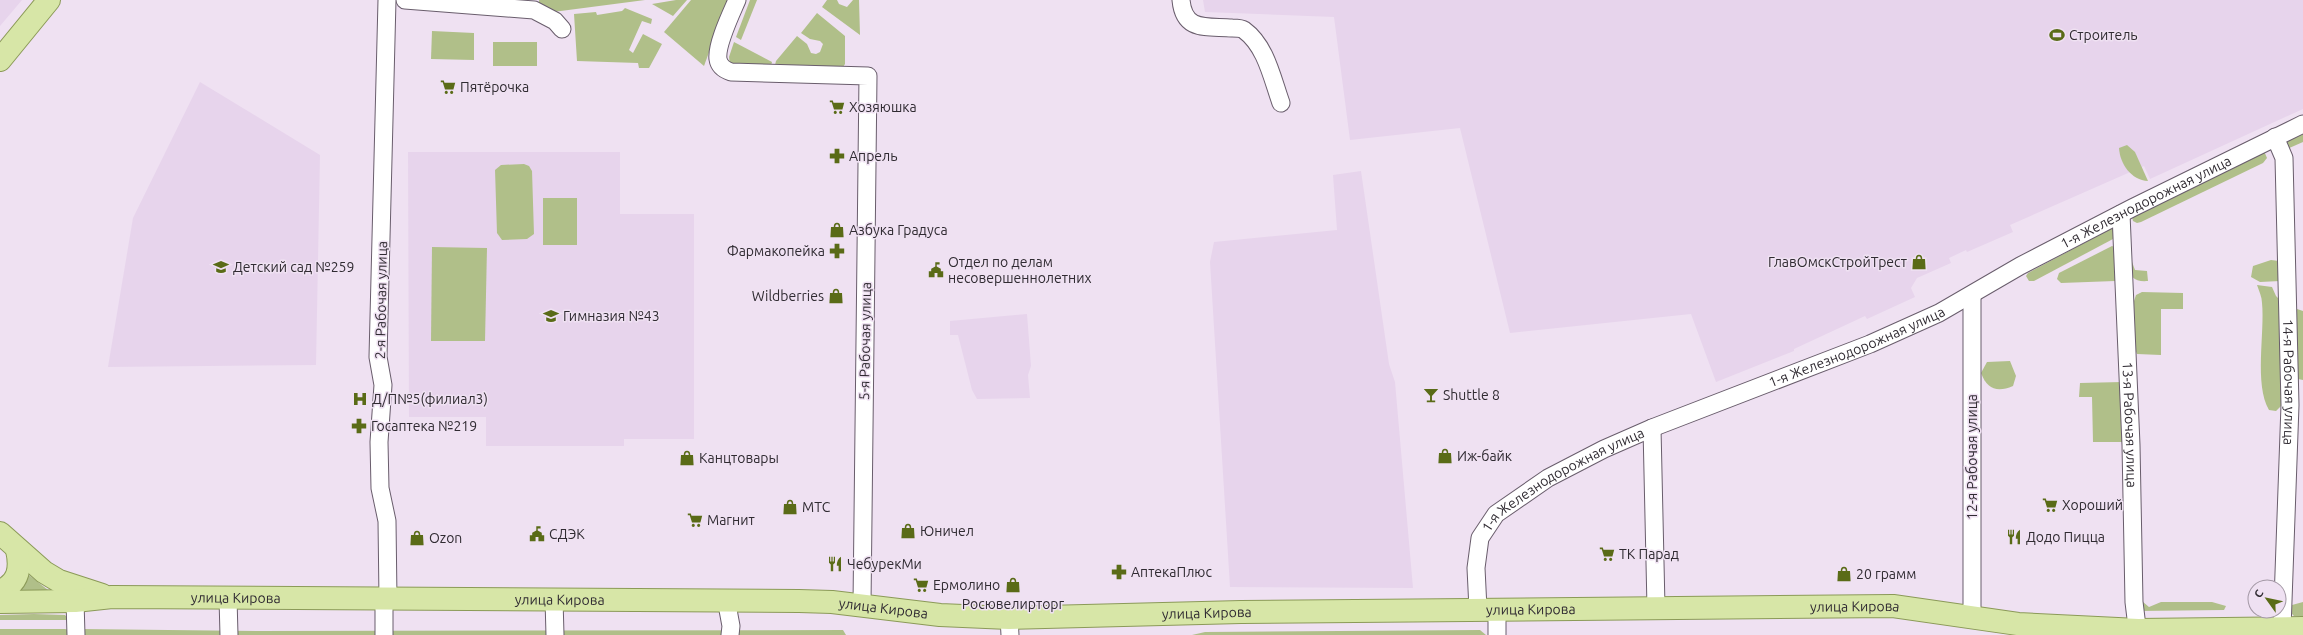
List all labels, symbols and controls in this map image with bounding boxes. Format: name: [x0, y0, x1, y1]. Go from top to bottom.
sports icon: Строитель: [2048, 26, 2066, 44]
place label: Строитель: [2069, 27, 2138, 43]
supermarket icon: Пятёрочка: [439, 78, 457, 96]
place label: Пятёрочка: [460, 79, 529, 95]
supermarket icon: Хозяюшка: [828, 98, 846, 116]
place label: Хозяюшка: [849, 99, 917, 115]
pharmacy icon: Апрель: [828, 147, 846, 165]
place label: Апрель: [849, 148, 898, 164]
street label: 1-я Железнодорожная улица: [2058, 153, 2234, 252]
shop icon: Азбука Градуса: [828, 221, 846, 239]
place label: Азбука Градуса: [849, 222, 948, 238]
street label: 2-я Рабочая улица: [372, 241, 390, 359]
pharmacy icon: Фармакопейка: [828, 242, 846, 260]
place label: Фармакопейка: [727, 243, 825, 259]
shop icon: ГлавОмскСтройТрест: [1910, 253, 1928, 271]
place label: Отдел по делам несовершеннолетних: [948, 254, 1092, 286]
place label: ГлавОмскСтройТрест: [1768, 254, 1907, 270]
school or university icon: Детский сад №259: [212, 258, 230, 276]
place label: Детский сад №259: [233, 259, 354, 275]
public building icon: Отдел по делам несовершеннолетних: [927, 261, 945, 279]
street label: 5-я Рабочая улица: [856, 282, 874, 400]
shop icon: Wildberries: [827, 287, 845, 305]
place label: Wildberries: [752, 288, 824, 304]
street label: 1-я Железнодорожная улица: [1766, 303, 1948, 390]
school or university icon: Гимназия №43: [542, 307, 560, 325]
place label: Гимназия №43: [563, 308, 660, 324]
street label: 14-я Рабочая улица: [2280, 319, 2298, 445]
street label: 13-я Рабочая улица: [2119, 361, 2140, 488]
bar icon: Shuttle 8: [1422, 386, 1440, 404]
place label: Shuttle 8: [1443, 387, 1500, 403]
hospital icon: Д/П№5(филиал3): [351, 390, 369, 408]
place label: Д/П№5(филиал3): [372, 391, 488, 407]
street label: 12-я Рабочая улица: [1964, 394, 1980, 520]
pharmacy icon: Госаптека №219: [350, 417, 368, 435]
place label: Госаптека №219: [371, 418, 477, 434]
street label: 1-я Железнодорожная улица: [1478, 424, 1647, 535]
shop icon: Иж-байк: [1436, 447, 1454, 465]
place label: Иж-байк: [1457, 448, 1512, 464]
shop icon: Канцтовары: [678, 449, 696, 467]
place label: Канцтовары: [699, 450, 779, 466]
supermarket icon: Хороший: [2041, 496, 2059, 514]
place label: Хороший: [2062, 497, 2123, 513]
shop icon: МТС: [781, 498, 799, 516]
place label: МТС: [802, 499, 831, 515]
supermarket icon: Магнит: [686, 511, 704, 529]
place label: Магнит: [707, 512, 755, 528]
shop icon: Юничел: [899, 522, 917, 540]
place label: Юничел: [920, 523, 974, 539]
public building icon: СДЭК: [528, 525, 546, 543]
place label: СДЭК: [549, 526, 585, 542]
restaurant icon: Додо Пицца: [2005, 528, 2023, 546]
shop icon: Ozon: [408, 529, 426, 547]
place label: Додо Пицца: [2026, 529, 2105, 545]
place label: Ozon: [429, 530, 462, 546]
supermarket icon: ТК Парад: [1598, 545, 1616, 563]
place label: ТК Парад: [1619, 546, 1679, 562]
restaurant icon: ЧебурекМи: [826, 555, 844, 573]
place label: ЧебурекМи: [847, 556, 922, 572]
pharmacy icon: АптекаПлюс: [1110, 563, 1128, 581]
place label: АптекаПлюс: [1131, 564, 1212, 580]
shop icon: 20 грамм: [1835, 565, 1853, 583]
place label: 20 грамм: [1856, 566, 1916, 582]
supermarket icon: Ермолино: [912, 576, 930, 594]
shop icon: Росювелирторг: [1004, 576, 1022, 594]
place label: Ермолино: [933, 577, 1000, 593]
north arrow: [2247, 579, 2287, 619]
text: С: [2252, 587, 2266, 600]
street label: улица Кирова: [191, 589, 281, 606]
street label: улица Кирова: [515, 591, 605, 608]
street label: улица Кирова: [838, 595, 929, 621]
place label: Росювелирторг: [962, 596, 1065, 612]
street label: улица Кирова: [1810, 598, 1901, 615]
street label: улица Кирова: [1486, 601, 1576, 618]
street label: улица Кирова: [1162, 604, 1252, 622]

